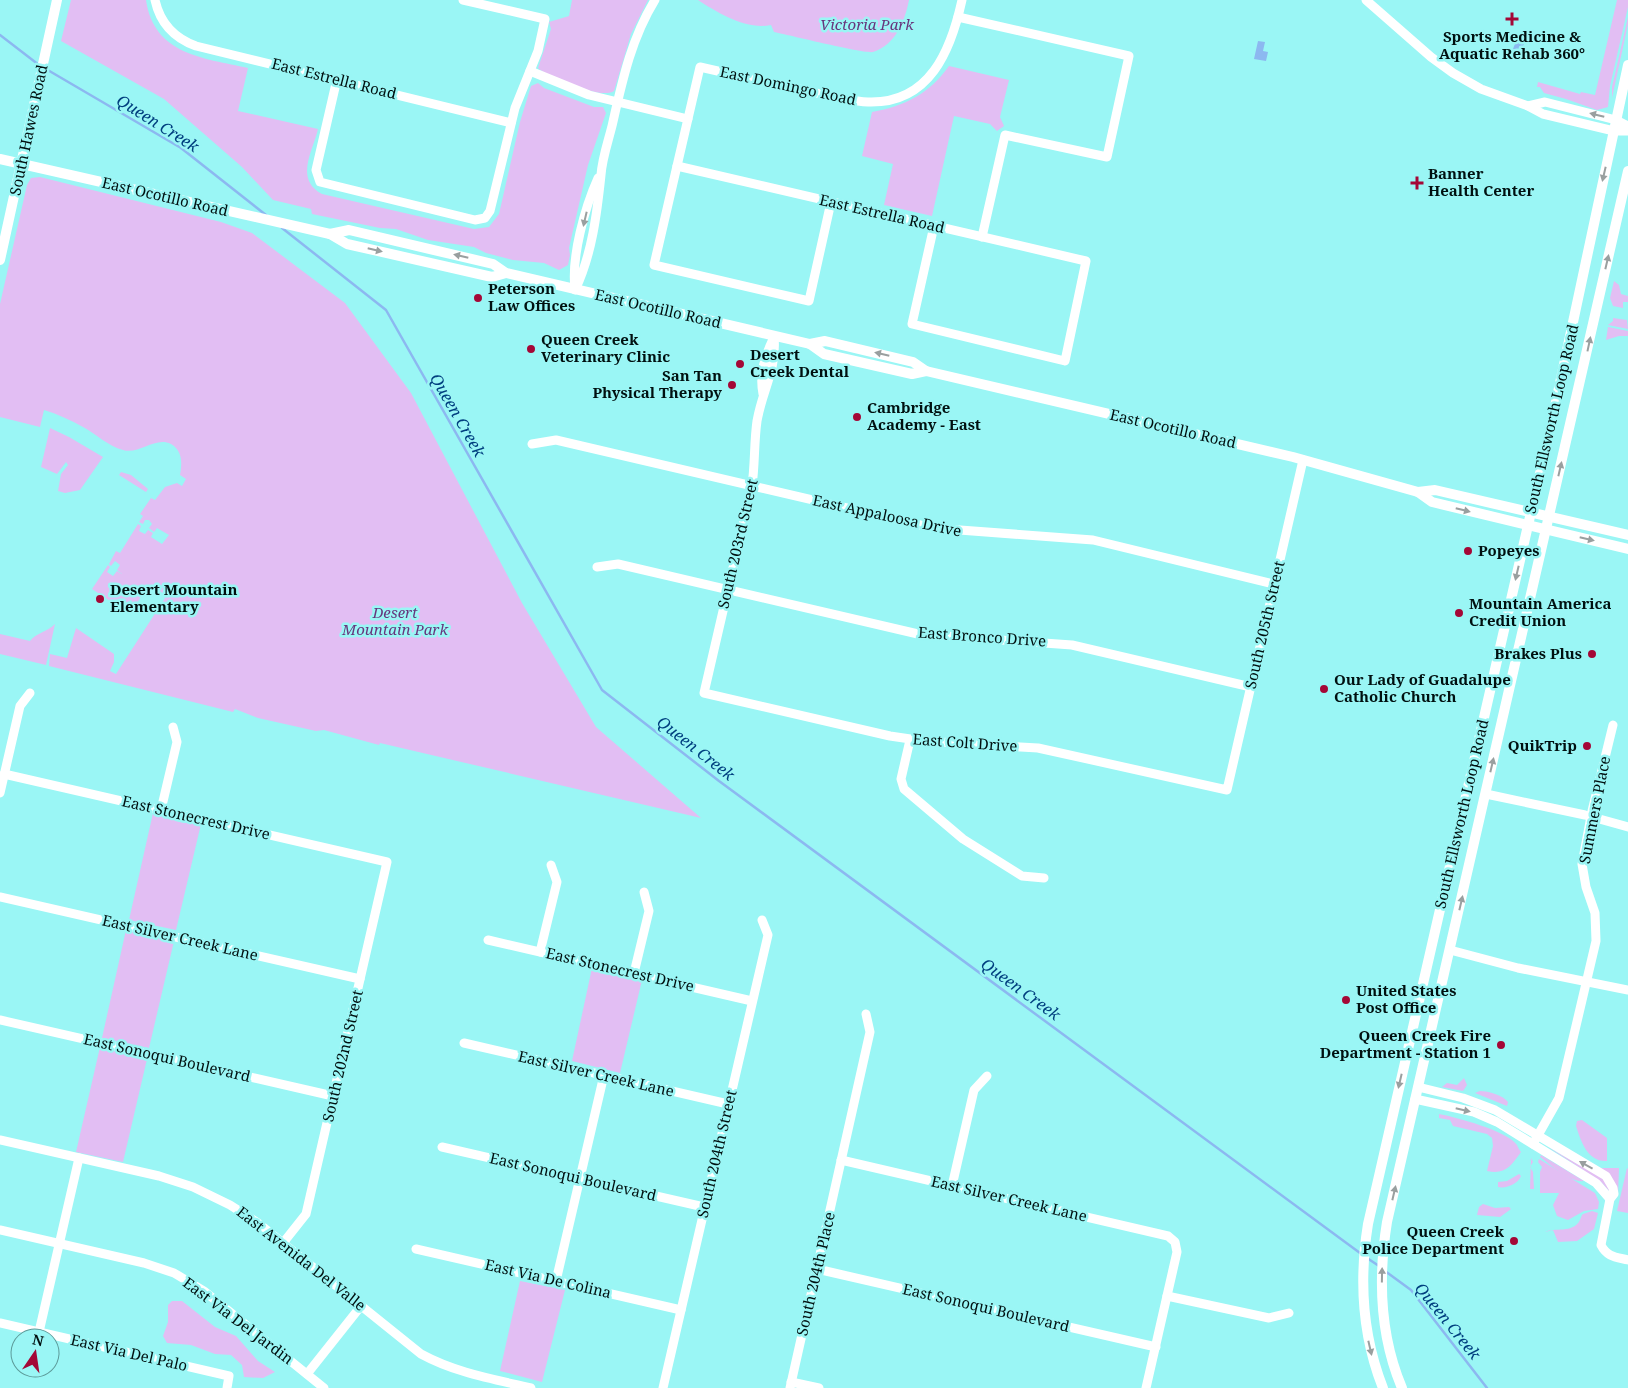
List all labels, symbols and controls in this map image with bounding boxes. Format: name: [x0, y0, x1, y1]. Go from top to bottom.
marker: Sports Medicine & Aquatic Rehab 360°: [1505, 12, 1519, 26]
park label: Victoria Park: [820, 14, 914, 34]
place label: Sports Medicine & Aquatic Rehab 360°: [1439, 26, 1585, 63]
street label: East Estrella Road: [270, 53, 399, 103]
street label: East Domingo Road: [718, 61, 858, 109]
street label: South Hawes Road: [4, 63, 52, 197]
water label: Queen Creek: [113, 89, 204, 157]
one-way arrow: [1589, 111, 1604, 119]
place label: Banner Health Center: [1428, 163, 1534, 200]
one-way arrow: [1600, 166, 1608, 181]
street label: East Ocotillo Road: [100, 172, 230, 220]
marker: Banner Health Center: [1410, 176, 1424, 190]
street label: East Estrella Road: [818, 189, 947, 237]
one-way arrow: [581, 212, 589, 227]
one-way arrow: [368, 246, 383, 254]
one-way arrow: [453, 252, 468, 260]
one-way arrow: [1603, 254, 1611, 269]
place label: Peterson Law Offices: [488, 278, 575, 315]
street label: East Ocotillo Road: [593, 284, 723, 332]
marker: Peterson Law Offices: [472, 292, 484, 304]
street label: South Ellsworth Loop Road: [1519, 322, 1583, 515]
place label: Queen Creek Veterinary Clinic: [541, 329, 670, 366]
one-way arrow: [1585, 336, 1593, 351]
marker: Queen Creek Veterinary Clinic: [525, 343, 537, 355]
place label: Desert Creek Dental: [750, 344, 850, 381]
one-way arrow: [874, 350, 889, 358]
marker: Desert Creek Dental: [734, 358, 746, 370]
place label: San Tan Physical Therapy: [592, 365, 722, 402]
water label: Queen Creek: [425, 369, 491, 462]
marker: San Tan Physical Therapy: [726, 379, 738, 391]
place label: Cambridge Academy - East: [867, 397, 981, 434]
street label: East Ocotillo Road: [1108, 404, 1238, 452]
marker: Cambridge Academy - East: [851, 411, 863, 423]
one-way arrow: [1556, 461, 1564, 476]
street label: South 203rd Street: [712, 477, 762, 610]
street label: East Appaloosa Drive: [811, 489, 963, 541]
one-way arrow: [1455, 506, 1470, 514]
one-way arrow: [1580, 535, 1595, 543]
place label: Popeyes: [1478, 540, 1540, 560]
marker: Popeyes: [1462, 545, 1474, 557]
street label: South 205th Street: [1240, 559, 1288, 691]
one-way arrow: [1513, 566, 1521, 581]
place label: Desert Mountain Elementary: [110, 579, 238, 616]
marker: Desert Mountain Elementary: [94, 593, 106, 605]
place label: Mountain America Credit Union: [1469, 593, 1611, 630]
park label: Desert Mountain Park: [341, 602, 448, 639]
marker: Mountain America Credit Union: [1453, 607, 1465, 619]
street label: East Bronco Drive: [917, 622, 1047, 650]
place label: Brakes Plus: [1494, 643, 1582, 663]
marker: Brakes Plus: [1586, 648, 1598, 660]
place label: Our Lady of Guadalupe Catholic Church: [1334, 669, 1511, 706]
marker: Our Lady of Guadalupe Catholic Church: [1318, 683, 1330, 695]
water label: Queen Creek: [653, 711, 740, 786]
street label: South Ellsworth Loop Road: [1429, 717, 1493, 910]
street label: East Colt Drive: [912, 728, 1018, 756]
place label: QuikTrip: [1508, 735, 1577, 755]
marker: QuikTrip: [1581, 740, 1593, 752]
street label: Summers Place: [1574, 754, 1614, 865]
one-way arrow: [1488, 757, 1496, 772]
street label: East Stonecrest Drive: [120, 790, 272, 844]
one-way arrow: [1457, 894, 1465, 910]
street label: East Silver Creek Lane: [100, 909, 260, 965]
street label: East Stonecrest Drive: [544, 942, 696, 996]
water label: Queen Creek: [977, 953, 1066, 1026]
place label: United States Post Office: [1356, 980, 1456, 1017]
street label: South 202nd Street: [317, 988, 367, 1124]
marker: United States Post Office: [1340, 994, 1352, 1006]
place label: Queen Creek Fire Department - Station 1: [1320, 1025, 1491, 1062]
street label: East Sonoqui Boulevard: [82, 1028, 252, 1086]
marker: Queen Creek Fire Department - Station 1: [1495, 1039, 1507, 1051]
street label: East Silver Creek Lane: [516, 1045, 676, 1101]
one-way arrow: [1396, 1074, 1404, 1090]
street label: South 204th Street: [692, 1088, 740, 1220]
one-way arrow: [1455, 1106, 1470, 1114]
street label: East Sonoqui Boulevard: [488, 1147, 658, 1205]
one-way arrow: [1579, 1161, 1593, 1169]
street label: East Silver Creek Lane: [929, 1170, 1089, 1226]
one-way arrow: [1390, 1185, 1398, 1200]
street label: East Avenida Del Valle: [233, 1201, 370, 1315]
street label: South 204th Place: [791, 1210, 839, 1338]
place label: Queen Creek Police Department: [1362, 1221, 1504, 1258]
marker: Queen Creek Police Department: [1508, 1235, 1520, 1247]
street label: East Via De Colina: [483, 1254, 613, 1302]
one-way arrow: [1378, 1267, 1386, 1283]
street label: East Via Del Jardin: [179, 1272, 298, 1368]
street label: East Sonoqui Boulevard: [901, 1278, 1071, 1336]
water label: Queen Creek: [1410, 1278, 1486, 1365]
north arrow: [10, 1328, 60, 1378]
text: N: [31, 1329, 46, 1350]
street label: East Via Del Palo: [69, 1329, 190, 1375]
one-way arrow: [1366, 1340, 1374, 1355]

